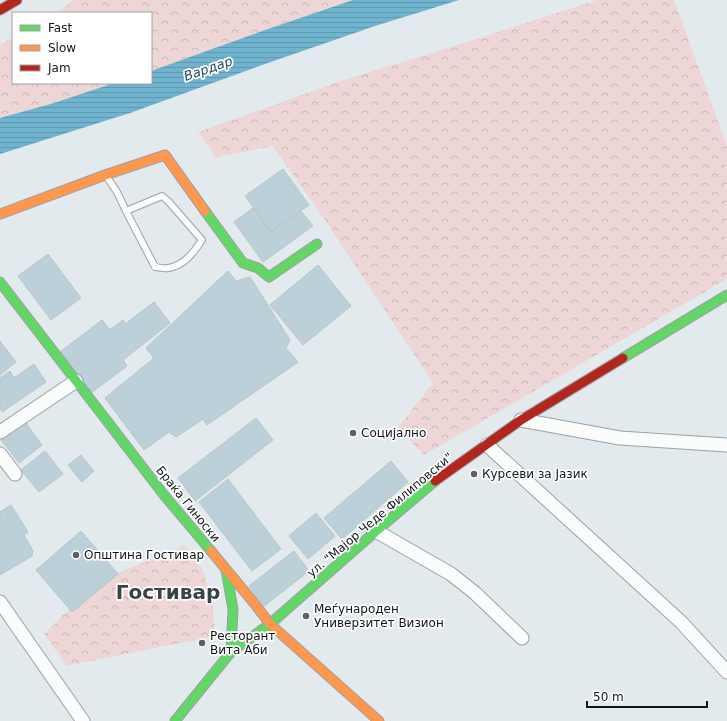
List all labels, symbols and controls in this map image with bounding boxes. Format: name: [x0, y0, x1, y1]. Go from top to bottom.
legend: [12, 12, 152, 84]
text: Fast: [48, 21, 72, 35]
text: Slow: [48, 41, 76, 55]
water label: Вардар: [182, 53, 234, 84]
text: Jam: [47, 61, 71, 75]
place label: Социјално: [361, 426, 426, 440]
marker: Социјално: [348, 428, 358, 438]
street label: ул. "Мајор Чеде Филиповски": [304, 450, 456, 580]
street label: Браќа Гиноски: [153, 463, 223, 545]
place label: Курсеви за Јазик: [482, 467, 588, 481]
marker: Курсеви за Јазик: [469, 469, 479, 479]
place label: Општина Гостивар: [84, 548, 204, 562]
marker: Општина Гостивар: [71, 550, 81, 560]
district label: Гостивар: [116, 580, 220, 604]
place label: Меѓународен Универзитет Визион: [314, 602, 444, 630]
marker: Меѓународен Универзитет Визион: [301, 611, 311, 621]
place label: Ресторант Вита Аби: [210, 629, 275, 657]
marker: Ресторант Вита Аби: [197, 638, 207, 648]
scale bar: [587, 683, 707, 709]
text: 50 m: [593, 690, 624, 704]

